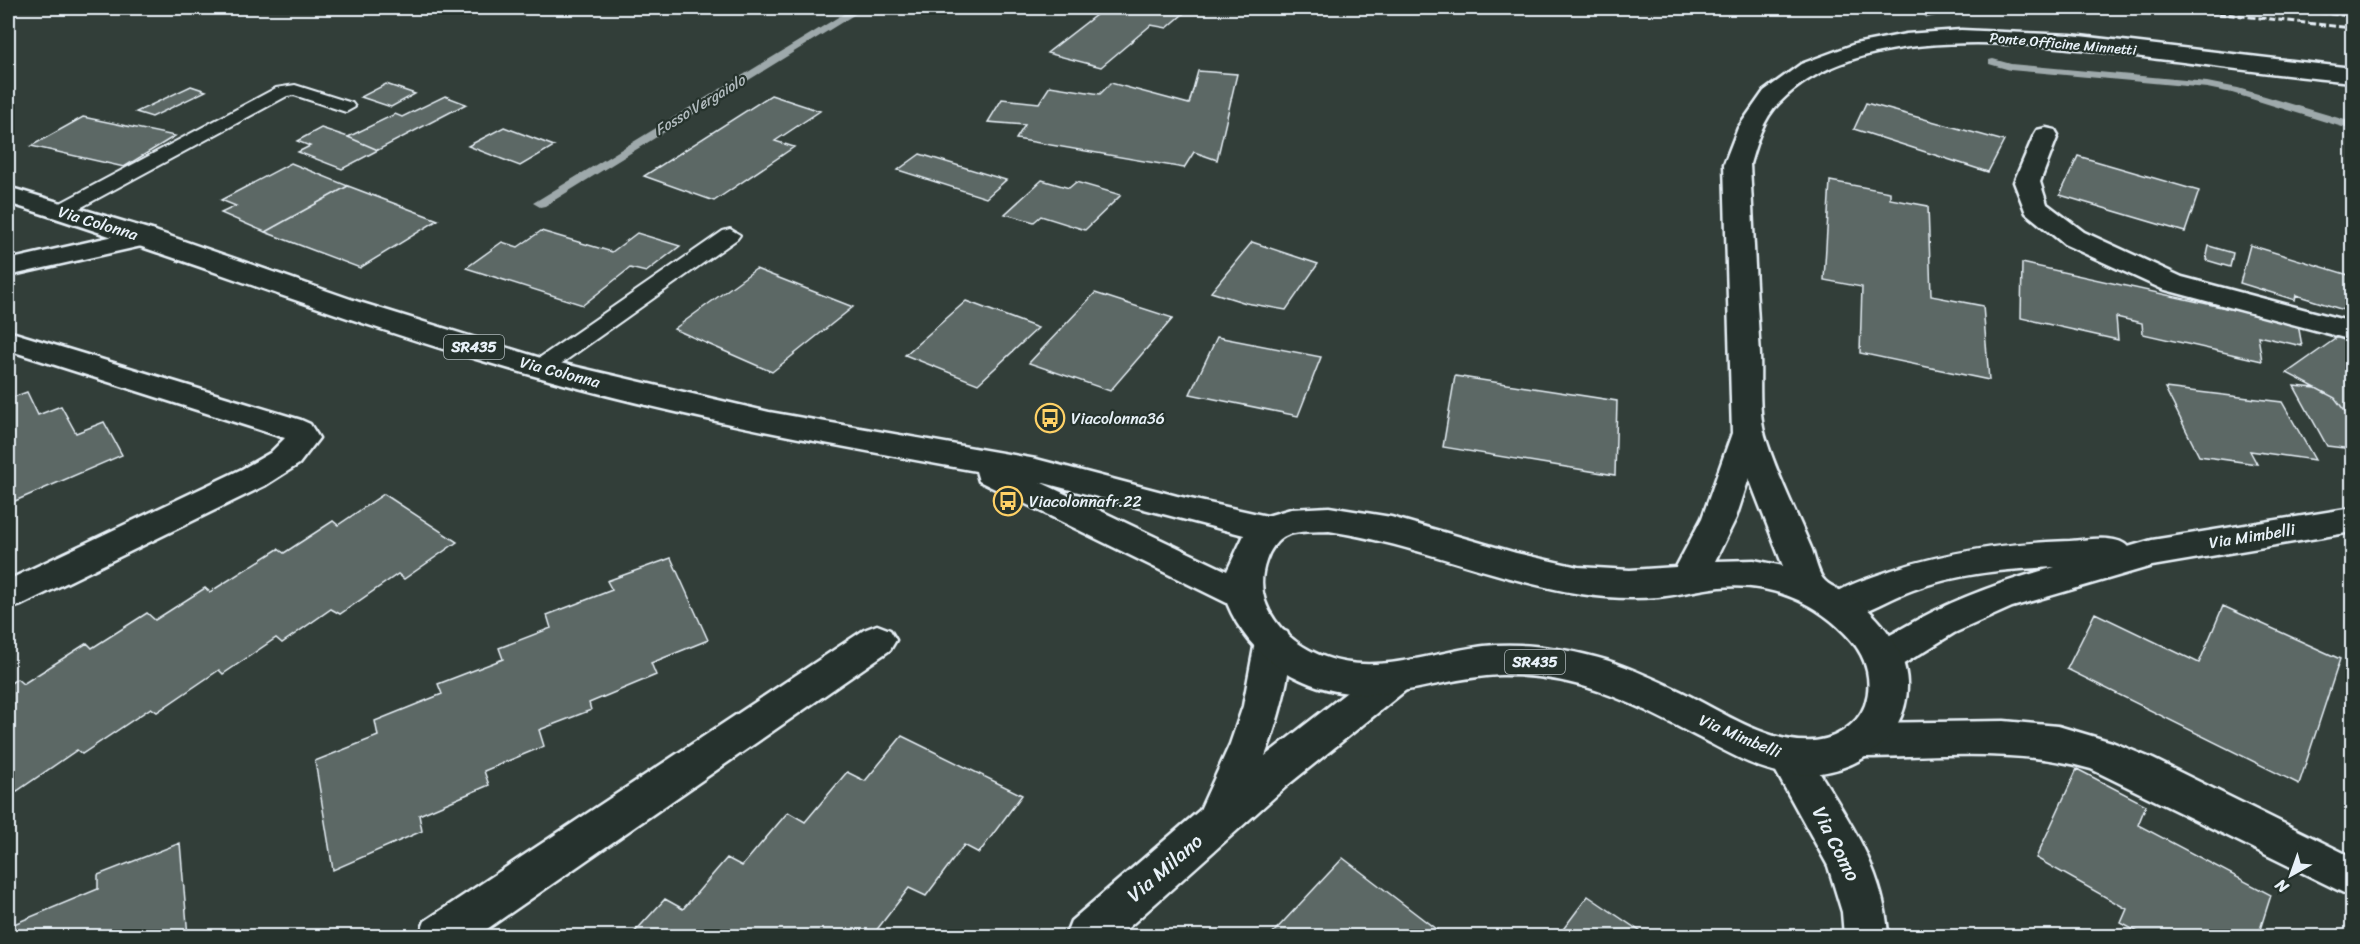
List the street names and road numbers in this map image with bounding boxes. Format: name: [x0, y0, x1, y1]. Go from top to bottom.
street label: Ponte Officine Minnetti: [1989, 25, 2139, 63]
street label: Via Colonna: [55, 197, 142, 249]
road number: SR435: [444, 335, 504, 359]
street label: Via Colonna: [517, 347, 604, 397]
street label: Via Mimbelli: [2207, 515, 2298, 557]
road number: SR435: [1505, 650, 1565, 674]
street label: Via Mimbelli: [1694, 706, 1786, 767]
street label: Via Como: [1802, 800, 1870, 888]
street label: Via Milano: [1119, 825, 1211, 911]

